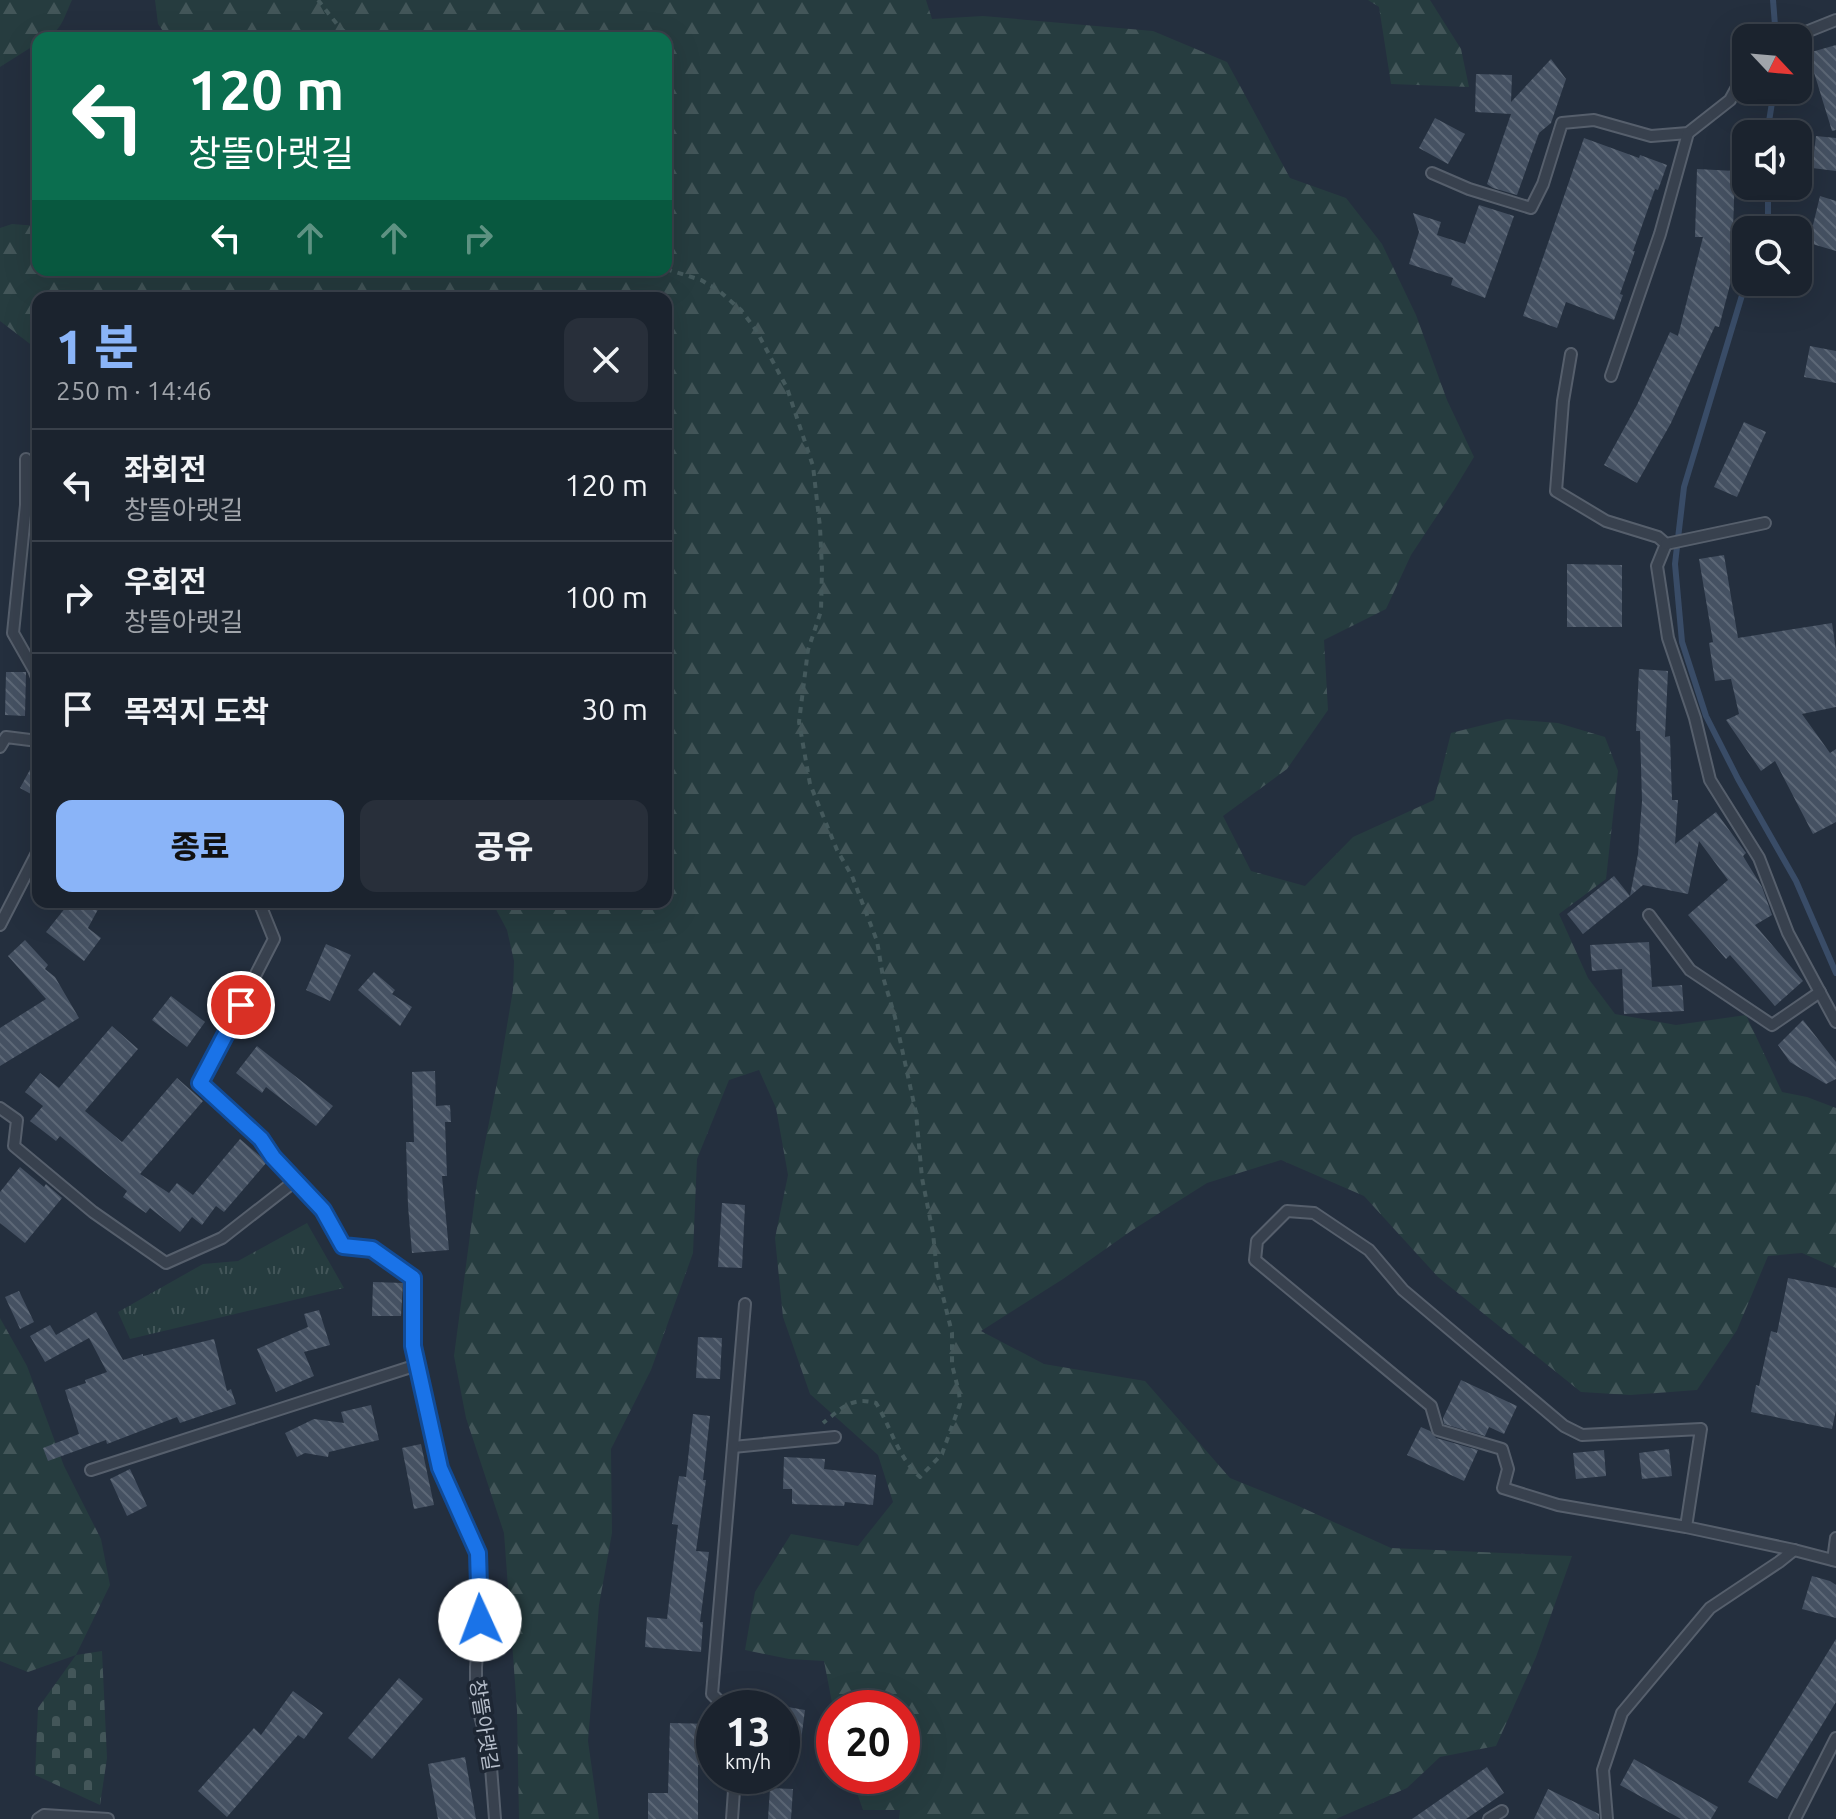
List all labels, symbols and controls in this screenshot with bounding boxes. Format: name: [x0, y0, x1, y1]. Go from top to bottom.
north arrow: [1732, 24, 1812, 104]
map controls: [1732, 24, 1812, 296]
text: 120 m: [188, 58, 344, 121]
icon: left: [56, 64, 160, 168]
button: sound: [1732, 120, 1812, 200]
text: 창뜰아랫길: [188, 132, 354, 173]
icon: left: [204, 216, 248, 260]
icon: ahead: [288, 216, 332, 260]
icon: ahead: [372, 216, 416, 260]
icon: right: [456, 216, 500, 260]
button: search: [1732, 216, 1812, 296]
button: close: [564, 318, 648, 402]
text: 1 분: [56, 319, 139, 373]
text: 250 m · 14:46: [56, 376, 212, 405]
text: 좌회전: [124, 452, 207, 486]
icon: left: [56, 463, 100, 507]
text: 120 m: [564, 468, 648, 502]
text: 창뜰아랫길: [124, 495, 244, 524]
text: 우회전: [124, 564, 207, 598]
icon: right: [56, 575, 100, 619]
text: 100 m: [564, 580, 648, 614]
text: 창뜰아랫길: [124, 607, 244, 636]
icon: arrive: [56, 687, 100, 731]
text: 30 m: [581, 692, 648, 726]
text: 목적지 도착: [124, 694, 269, 728]
button: 종료: [56, 800, 344, 892]
button: 공유: [360, 800, 648, 892]
pin: [207, 971, 275, 1039]
icon: arrive: [219, 983, 263, 1027]
position arrow: [438, 1578, 522, 1662]
street label: 창뜰아랫길: [466, 1678, 503, 1772]
speed limit sign: 20: [816, 1690, 920, 1794]
text: 13: [725, 1709, 771, 1754]
text: km/h: [725, 1750, 771, 1773]

